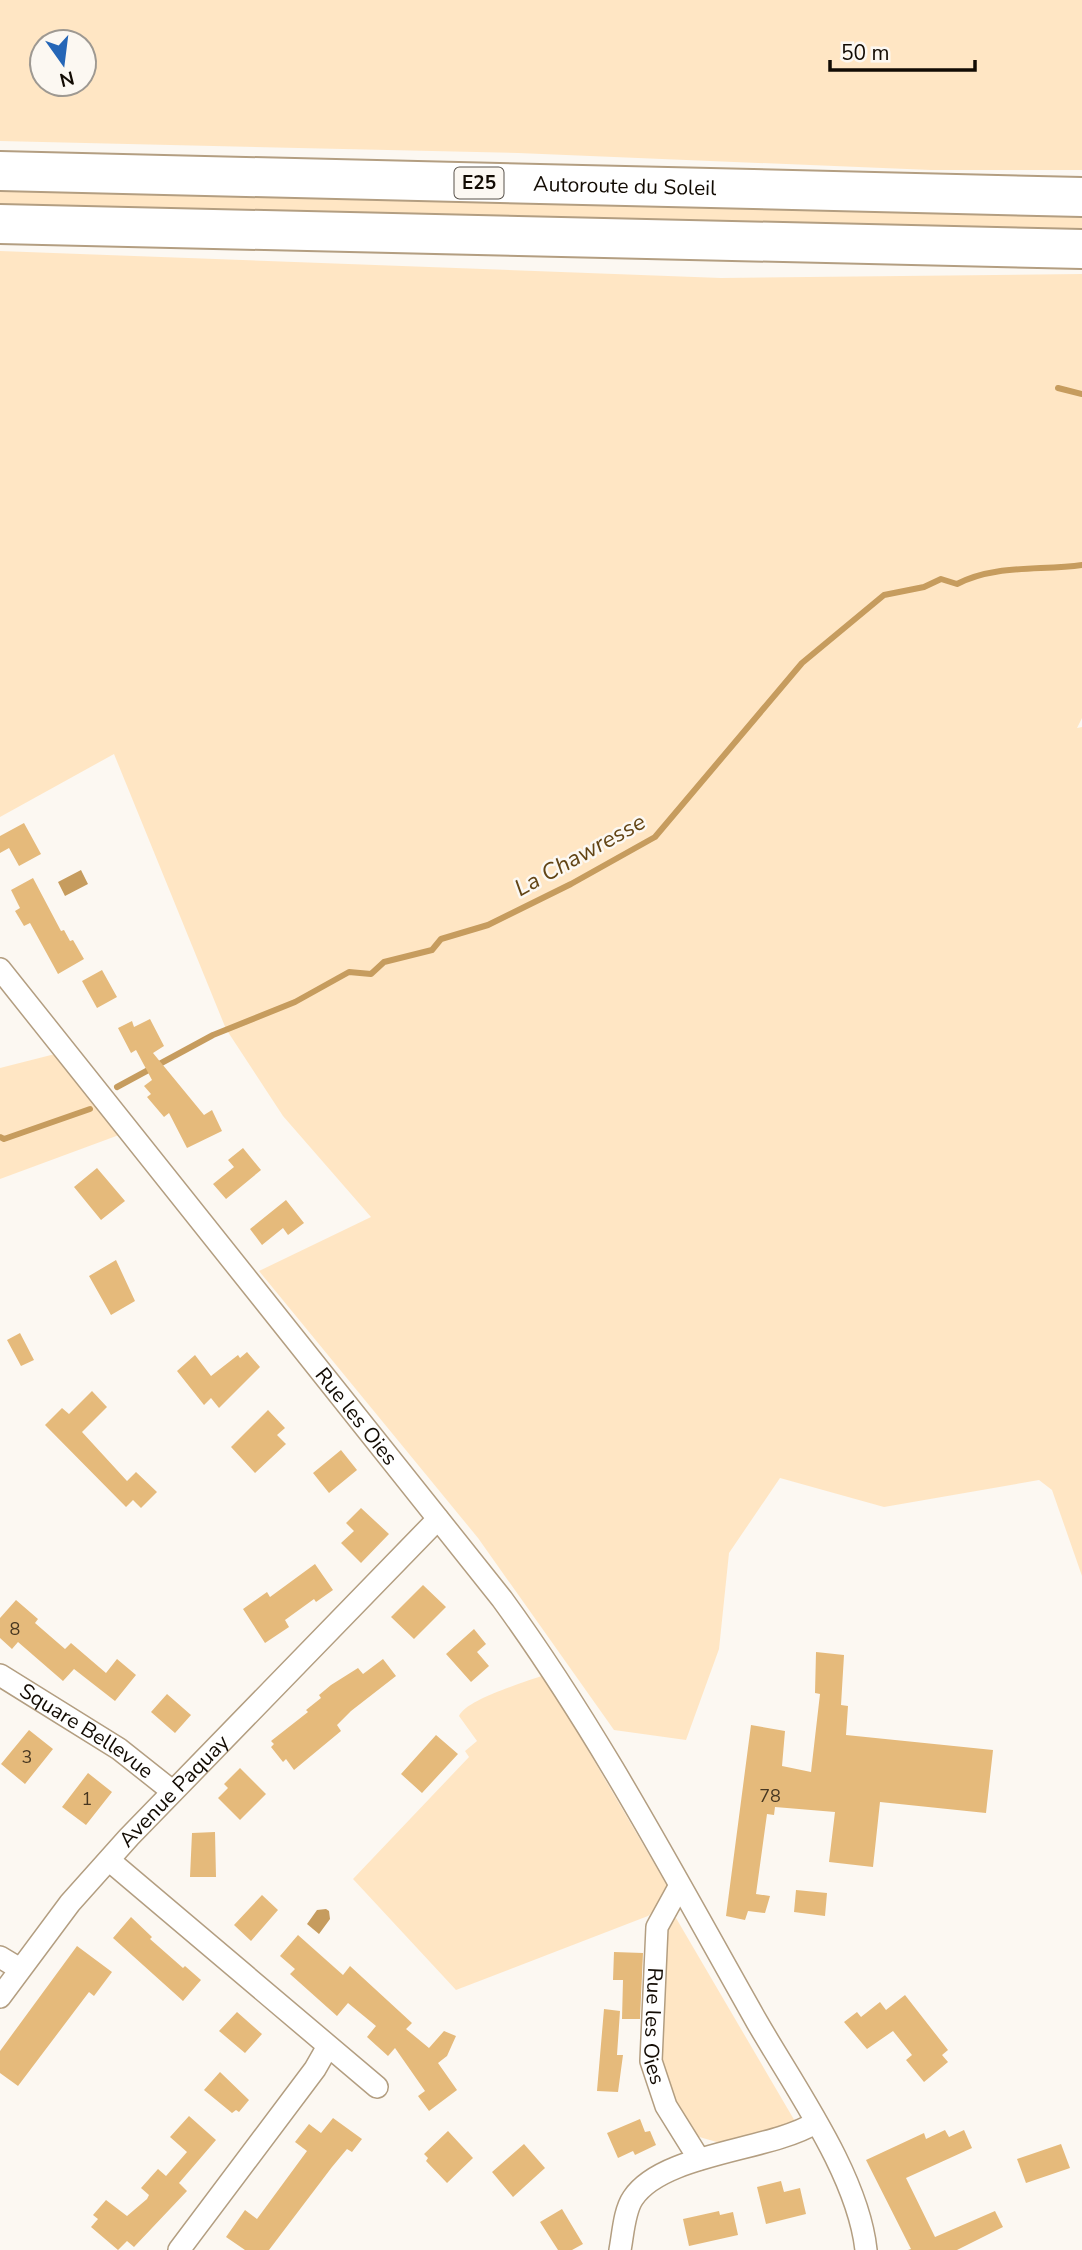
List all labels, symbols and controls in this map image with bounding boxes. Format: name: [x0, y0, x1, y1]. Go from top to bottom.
north arrow: [28, 28, 98, 98]
scale bar: [830, 28, 975, 72]
text: 50 m: [841, 39, 890, 67]
text: N: [57, 64, 77, 93]
road number: E25: [454, 168, 504, 198]
street label: Autoroute du Soleil: [533, 170, 718, 202]
water label: La Chawresse: [509, 806, 651, 904]
street label: Rue les Oies: [309, 1362, 404, 1471]
house number: 8: [10, 1617, 20, 1641]
street label: Square Bellevue: [14, 1677, 159, 1785]
street label: Avenue Paquay: [113, 1728, 235, 1853]
house number: 3: [22, 1745, 32, 1769]
house number: 78: [759, 1784, 781, 1808]
house number: 1: [82, 1787, 92, 1811]
street label: Rue les Oies: [637, 1967, 672, 2088]

